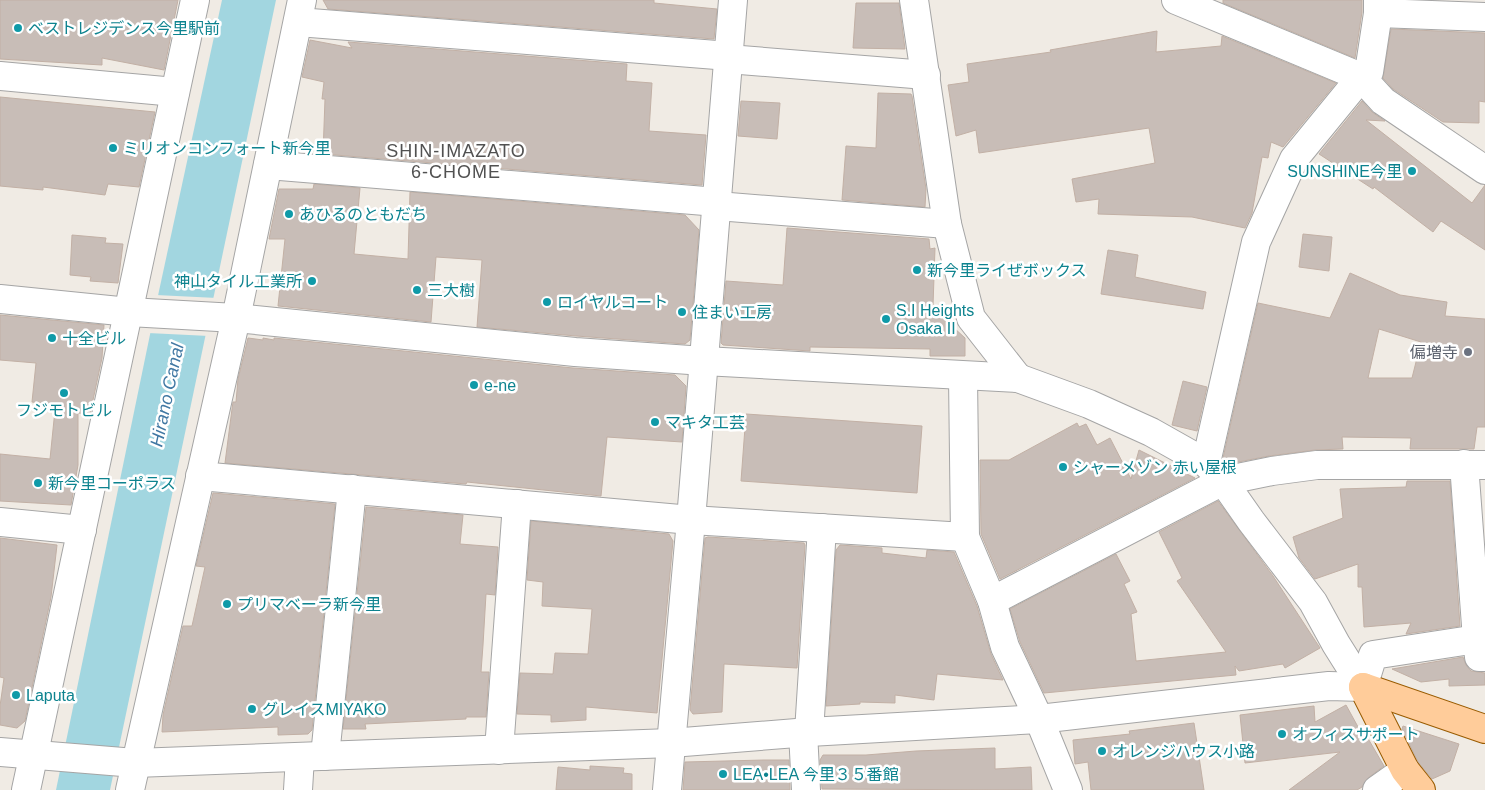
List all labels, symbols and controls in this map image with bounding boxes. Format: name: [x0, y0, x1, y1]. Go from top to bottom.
place label: ベストレジデンス今里駅前: [28, 20, 220, 37]
marker: ベストレジデンス今里駅前: [12, 22, 24, 34]
place label: ミリオンコンフォート新今里: [123, 140, 331, 157]
district label: SHIN-IMAZATO 6-CHOME: [386, 141, 526, 182]
marker: ミリオンコンフォート新今里: [107, 142, 119, 154]
place label: SUNSHINE今里: [1287, 163, 1402, 180]
marker: SUNSHINE今里: [1406, 165, 1418, 177]
place label: あひるのともだち: [299, 206, 427, 223]
marker: あひるのともだち: [283, 208, 295, 220]
place label: 新今里ライぜボックス: [927, 262, 1087, 279]
marker: 新今里ライぜボックス: [911, 264, 923, 276]
place label: 神山タイル工業所: [174, 273, 302, 290]
marker: 神山タイル工業所: [306, 275, 318, 287]
place label: 三大樹: [427, 282, 475, 299]
marker: 三大樹: [411, 284, 423, 296]
place label: ロイヤルコート: [557, 294, 668, 311]
marker: ロイヤルコート: [541, 296, 553, 308]
place label: S.I Heights Osaka II: [896, 302, 974, 337]
place label: 住まい工房: [692, 304, 772, 321]
marker: 住まい工房: [676, 306, 688, 318]
marker: S.I Heights Osaka II: [880, 313, 892, 325]
place label: 十全ビル: [62, 330, 126, 347]
marker: 十全ビル: [46, 332, 58, 344]
water label: Hirano Canal: [146, 341, 188, 448]
place label: 偏増寺: [1410, 344, 1458, 361]
marker: 偏増寺: [1462, 346, 1474, 358]
place label: e-ne: [484, 377, 516, 394]
marker: e-ne: [468, 379, 480, 391]
marker: フジモトビル: [58, 387, 70, 399]
place label: フジモトビル: [16, 402, 112, 419]
place label: マキタ工芸: [665, 414, 745, 431]
marker: マキタ工芸: [649, 416, 661, 428]
place label: シャーメゾン 赤い屋根: [1073, 459, 1237, 476]
marker: シャーメゾン 赤い屋根: [1057, 461, 1069, 473]
place label: 新今里コーポラス: [48, 475, 176, 492]
marker: 新今里コーポラス: [32, 477, 44, 489]
place label: プリマベーラ新今里: [237, 596, 381, 613]
marker: プリマベーラ新今里: [221, 598, 233, 610]
place label: Laputa: [26, 687, 75, 704]
marker: Laputa: [10, 689, 22, 701]
place label: グレイスMIYAKO: [262, 701, 387, 718]
marker: グレイスMIYAKO: [246, 703, 258, 715]
place label: オフィスサポート: [1292, 726, 1420, 743]
marker: オフィスサポート: [1276, 728, 1288, 740]
place label: オレンジハウス小路: [1112, 743, 1255, 760]
marker: オレンジハウス小路: [1096, 745, 1108, 757]
place label: LEA•LEA 今里３５番館: [733, 766, 899, 783]
marker: LEA•LEA 今里３５番館: [717, 768, 729, 780]

